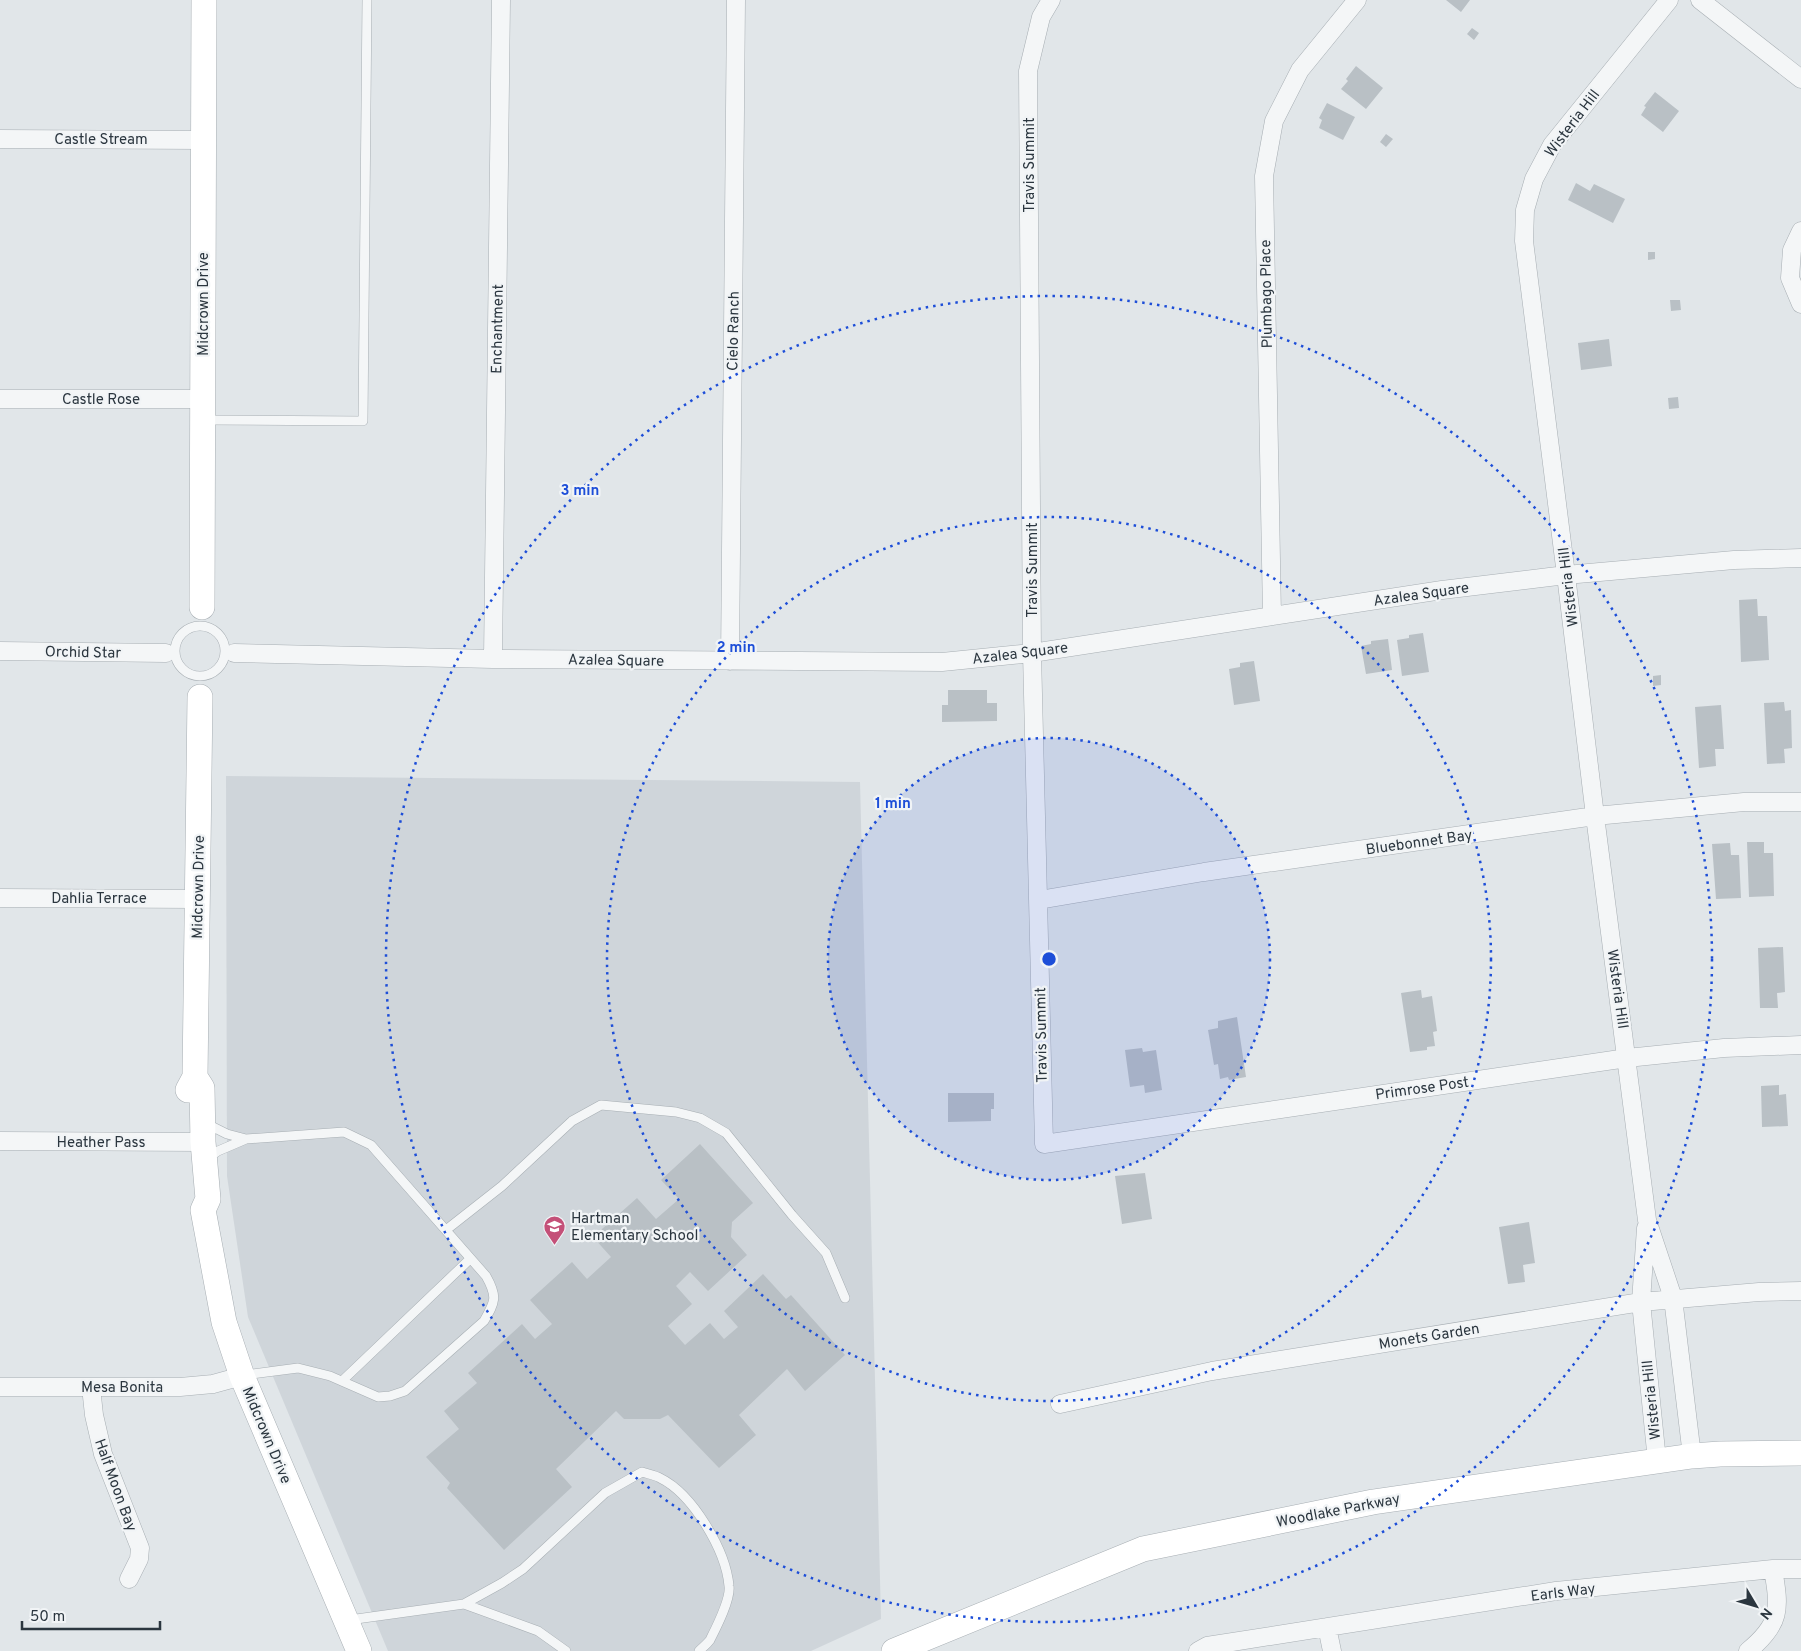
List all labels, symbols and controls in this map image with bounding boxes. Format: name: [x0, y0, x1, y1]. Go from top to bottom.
street label: Wisteria Hill: [1541, 86, 1605, 162]
street label: Travis Summit: [1021, 117, 1040, 213]
street label: Castle Stream: [54, 131, 148, 150]
street label: Plumbago Place: [1257, 239, 1278, 349]
street label: Midcrown Drive: [195, 252, 214, 356]
street label: Enchantment: [488, 284, 509, 374]
street label: Cielo Ranch: [724, 291, 745, 371]
street label: Castle Rose: [62, 391, 140, 410]
text: 3 min: [560, 482, 600, 501]
street label: Travis Summit: [1024, 522, 1043, 618]
street label: Wisteria Hill: [1555, 546, 1584, 628]
street label: Azalea Square: [1372, 579, 1470, 612]
text: 2 min: [716, 639, 756, 658]
street label: Azalea Square: [971, 639, 1069, 670]
street label: Orchid Star: [45, 643, 122, 664]
street label: Azalea Square: [568, 651, 664, 672]
text: 1 min: [875, 795, 911, 814]
street label: Bluebonnet Bay: [1365, 827, 1474, 860]
street label: Midcrown Drive: [189, 835, 210, 939]
street label: Dahlia Terrace: [51, 890, 147, 909]
street label: Wisteria Hill: [1602, 948, 1632, 1030]
centre of rings: [1040, 950, 1058, 968]
street label: Travis Summit: [1032, 987, 1053, 1083]
street label: Primrose Post: [1374, 1074, 1470, 1105]
street label: Heather Pass: [57, 1134, 145, 1153]
place label: Hartman Elementary School: [571, 1210, 698, 1246]
school or university icon: Hartman Elementary School: [543, 1215, 567, 1246]
street label: Monets Garden: [1377, 1320, 1481, 1355]
street label: Wisteria Hill: [1639, 1359, 1666, 1441]
street label: Mesa Bonita: [81, 1379, 163, 1398]
street label: Midcrown Drive: [237, 1384, 295, 1487]
street label: Half Moon Bay: [89, 1437, 140, 1534]
street label: Woodlake Parkway: [1275, 1490, 1402, 1533]
street label: Earls Way: [1530, 1580, 1597, 1607]
north arrow: [1731, 1581, 1781, 1631]
scale bar: [22, 1598, 160, 1630]
text: N: [1755, 1604, 1775, 1622]
text: 50 m: [30, 1608, 65, 1627]

